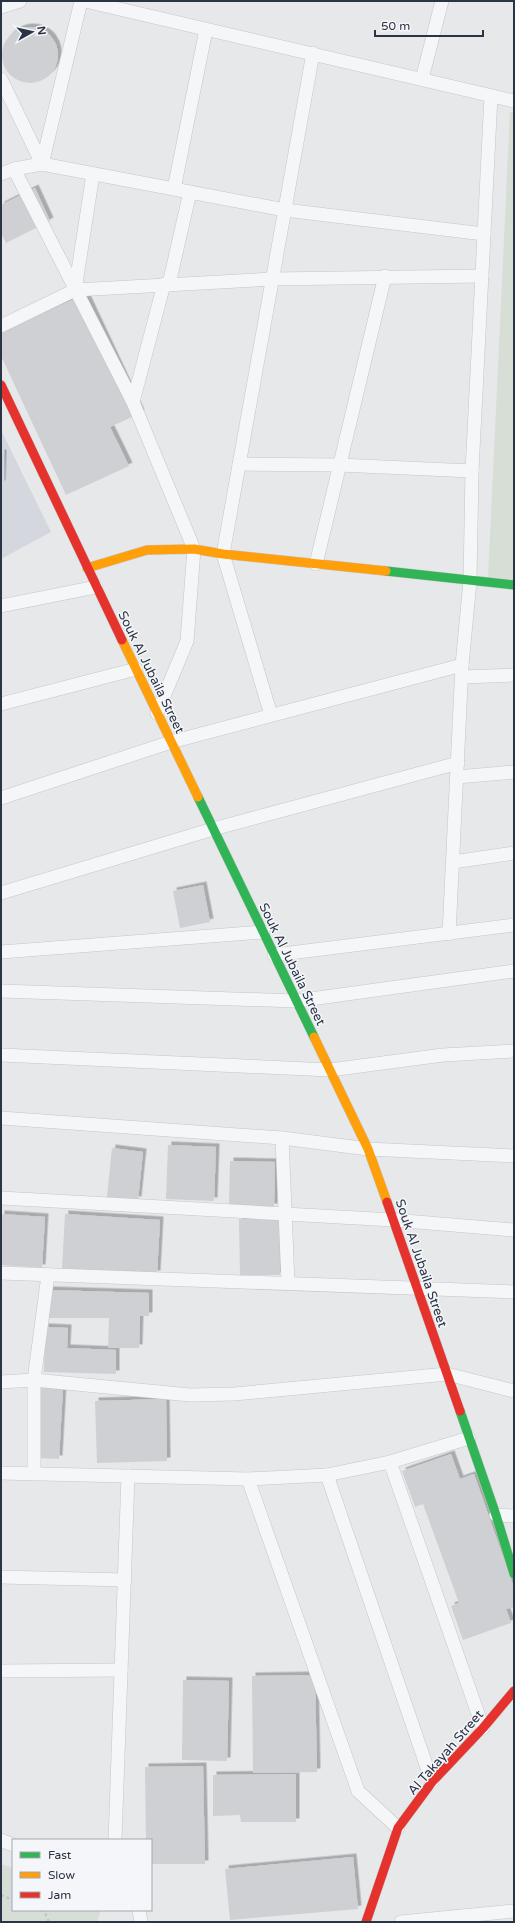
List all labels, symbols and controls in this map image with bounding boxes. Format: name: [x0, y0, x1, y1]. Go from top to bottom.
north arrow: [12, 12, 52, 52]
scale bar: [375, 12, 483, 38]
text: 50 m: [381, 19, 410, 33]
text: N: [34, 25, 48, 36]
street label: Souk Al Jubaila Street: [114, 609, 188, 736]
street label: Souk Al Jubaila Street: [255, 901, 329, 1028]
street label: Souk Al Jubaila Street: [392, 1197, 450, 1329]
street label: Al Takayah Street: [405, 1707, 487, 1798]
legend: [12, 1839, 152, 1911]
text: Fast: [48, 1848, 72, 1862]
text: Slow: [48, 1868, 75, 1882]
text: Jam: [48, 1888, 71, 1902]

